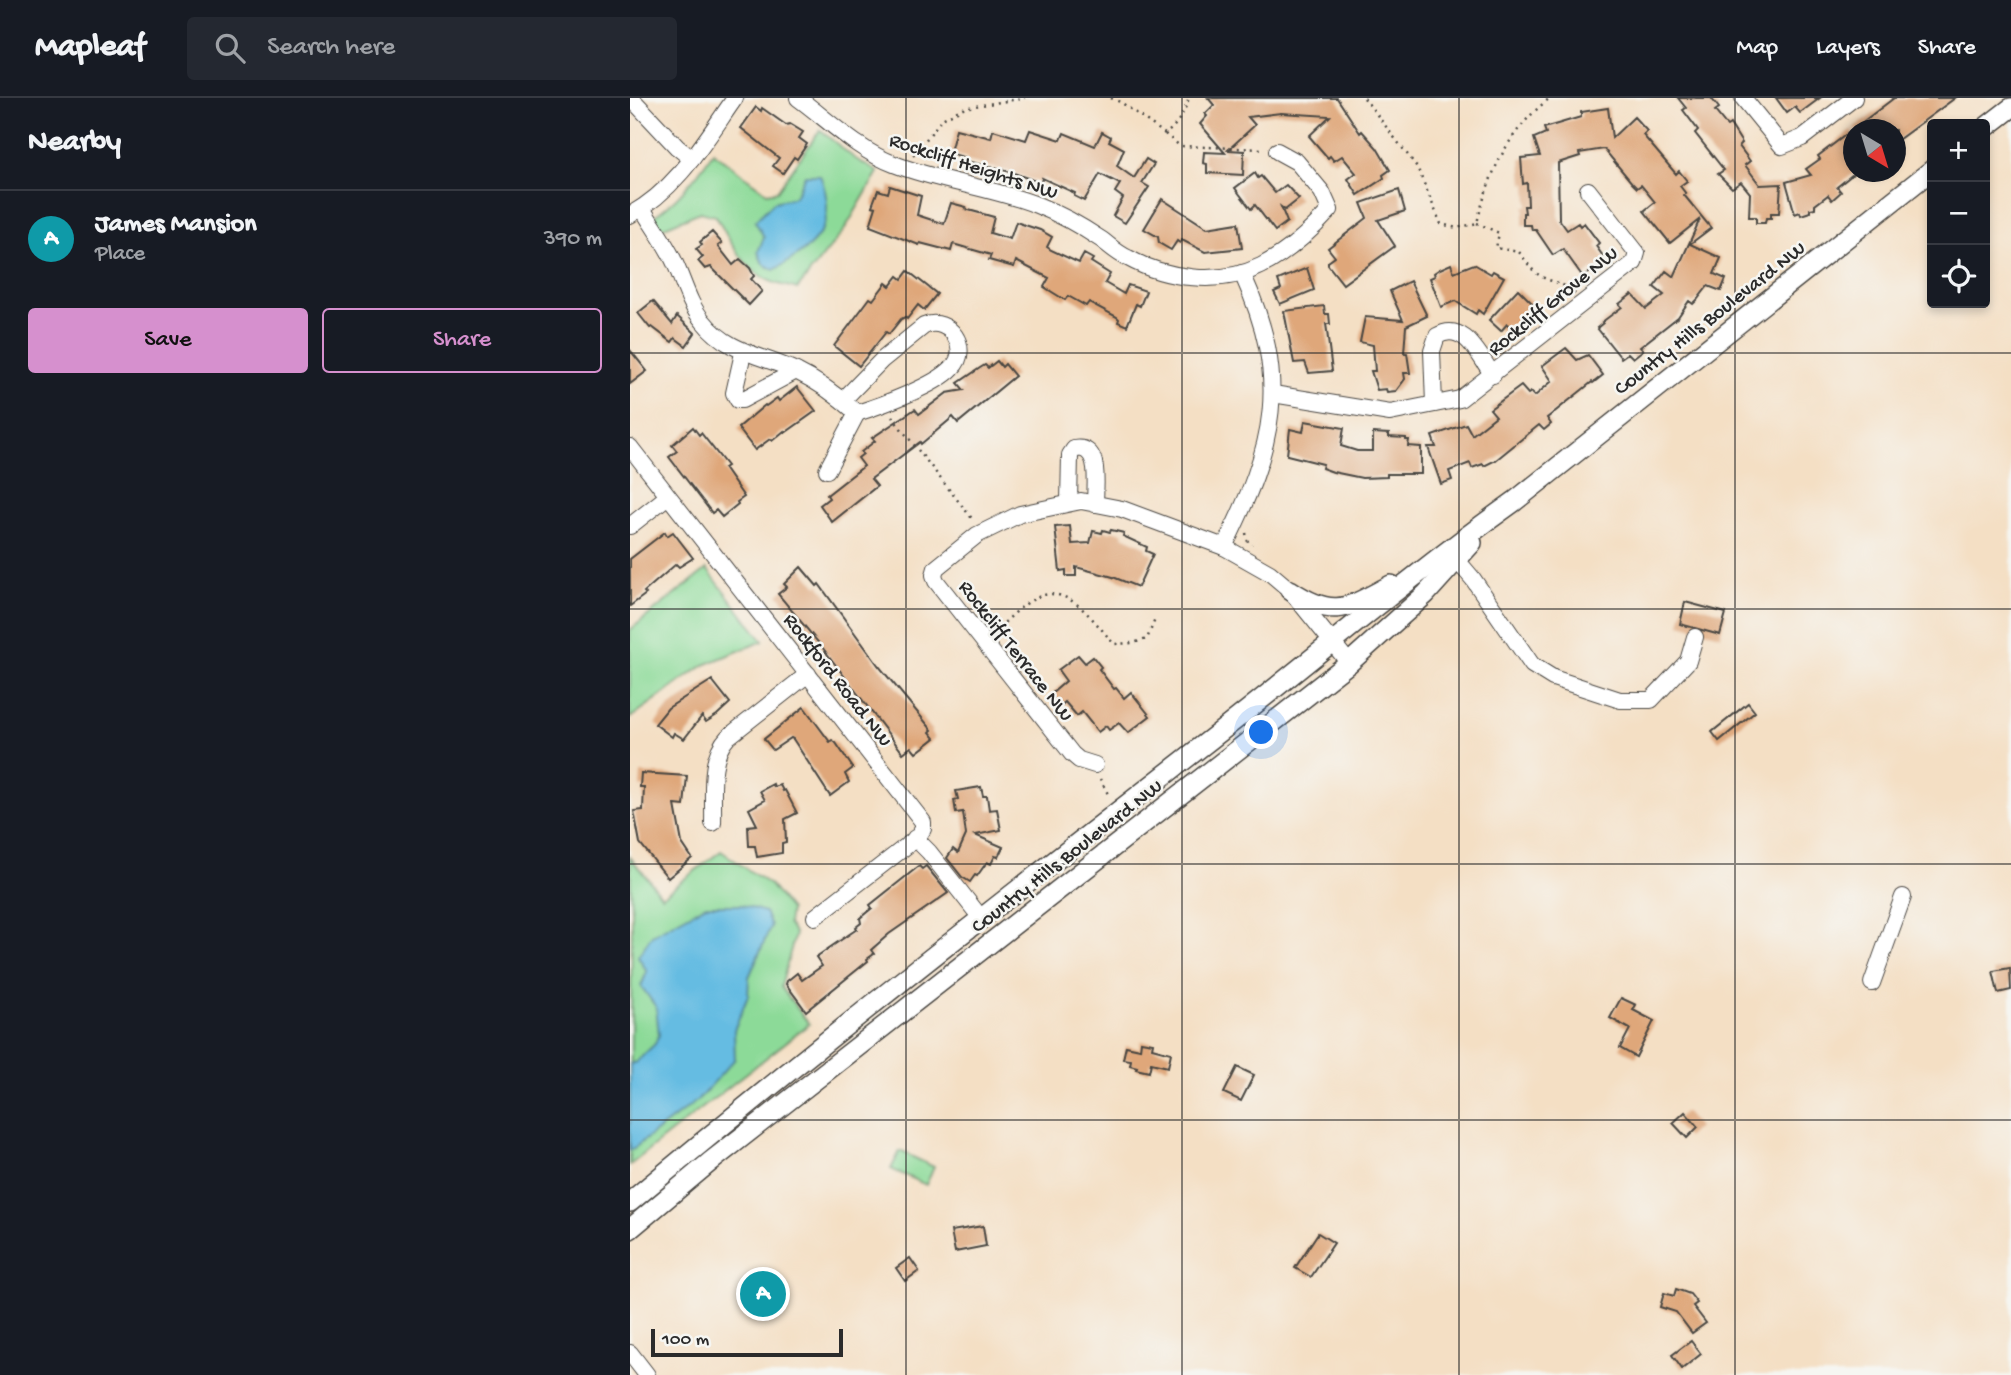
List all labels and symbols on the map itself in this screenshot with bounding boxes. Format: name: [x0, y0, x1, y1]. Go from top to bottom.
north arrow: [1843, 119, 1906, 182]
street label: Rockcliff Heights NW: [885, 129, 1061, 207]
street label: Country Hills Boulevard NW: [1610, 237, 1812, 402]
street label: Rockcliff Grove NW: [1484, 242, 1625, 363]
street label: Rockcliff Terrace NW: [951, 576, 1077, 728]
street label: Rockford Road NW: [776, 609, 896, 753]
your location: [1244, 715, 1278, 749]
street label: Country Hills Boulevard NW: [967, 775, 1169, 940]
pin: A: [740, 1268, 786, 1320]
scale bar: [651, 1326, 844, 1358]

